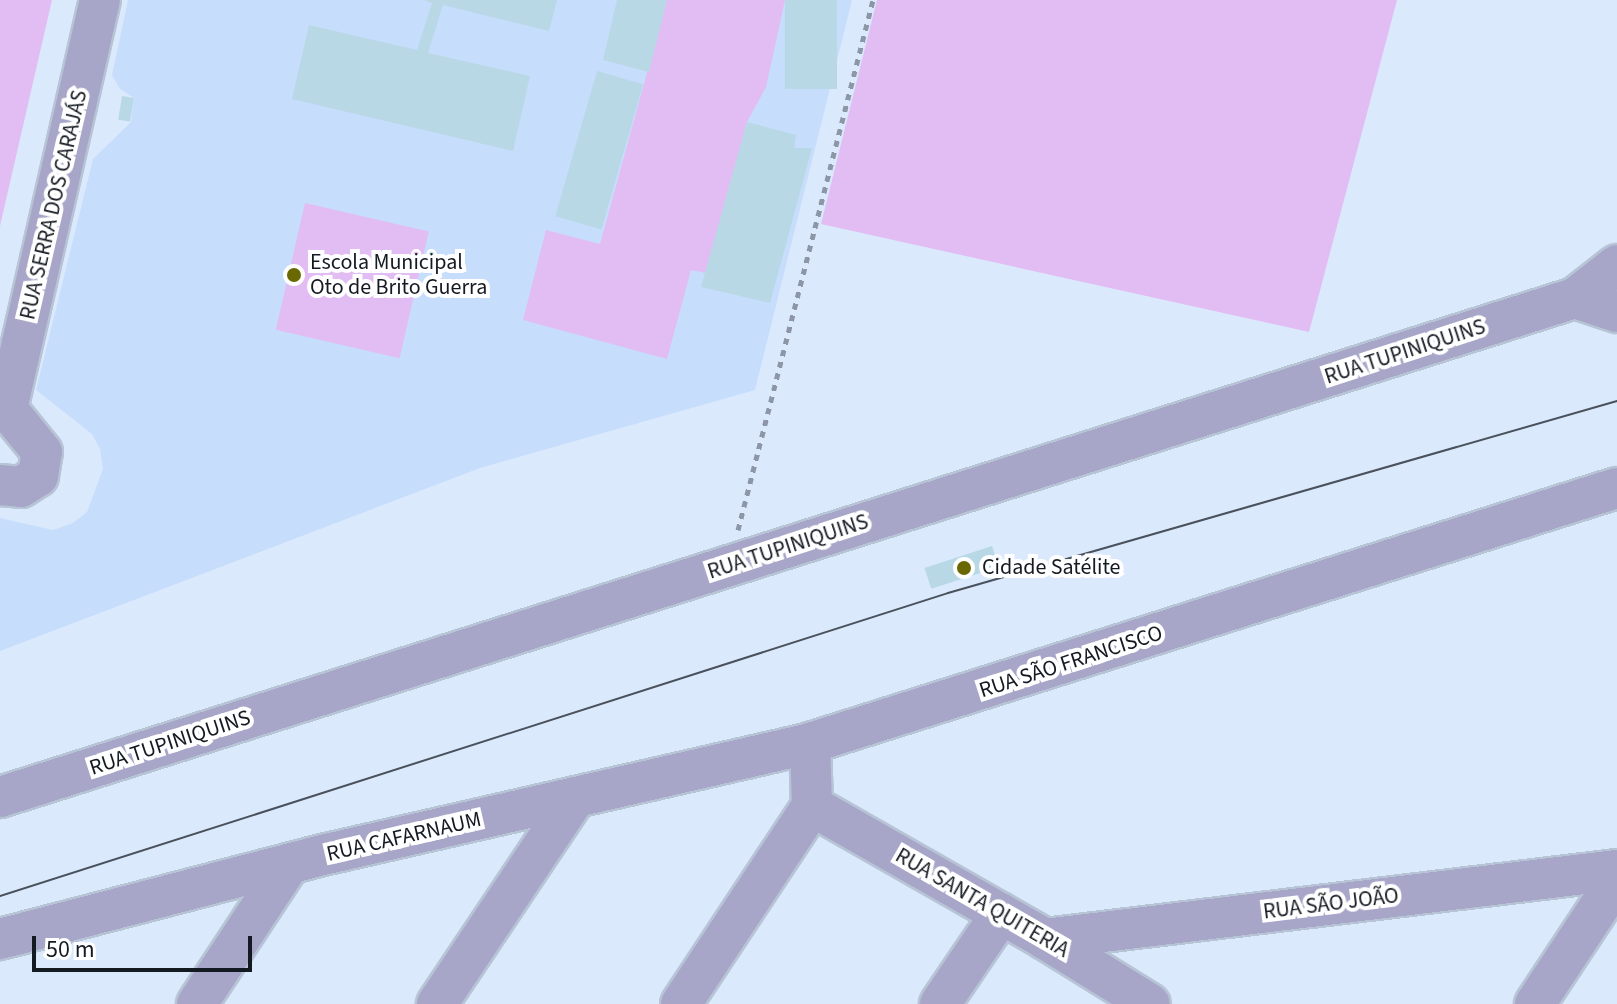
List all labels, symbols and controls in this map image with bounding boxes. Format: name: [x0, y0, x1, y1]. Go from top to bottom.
street label: RUA SERRA DOS CARAJÁS: [15, 88, 93, 322]
place label: Escola Municipal Oto de Brito Guerra: [310, 249, 487, 300]
marker: Escola Municipal Oto de Brito Guerra: [285, 266, 303, 284]
street label: RUA TUPINIQUINS: [1321, 314, 1489, 390]
street label: RUA TUPINIQUINS: [704, 509, 872, 585]
place label: Cidade Satélite: [982, 555, 1120, 581]
marker: Cidade Satélite: [953, 557, 975, 579]
street label: RUA SÃO FRANCISCO: [976, 620, 1166, 704]
street label: RUA TUPINIQUINS: [86, 705, 254, 781]
street label: RUA CAFARNAUM: [324, 806, 484, 868]
street label: RUA SANTA QUITERIA: [890, 843, 1074, 963]
street label: RUA SÃO JOÃO: [1262, 883, 1400, 925]
scale bar: [36, 920, 256, 970]
text: 50 m: [46, 932, 95, 967]

